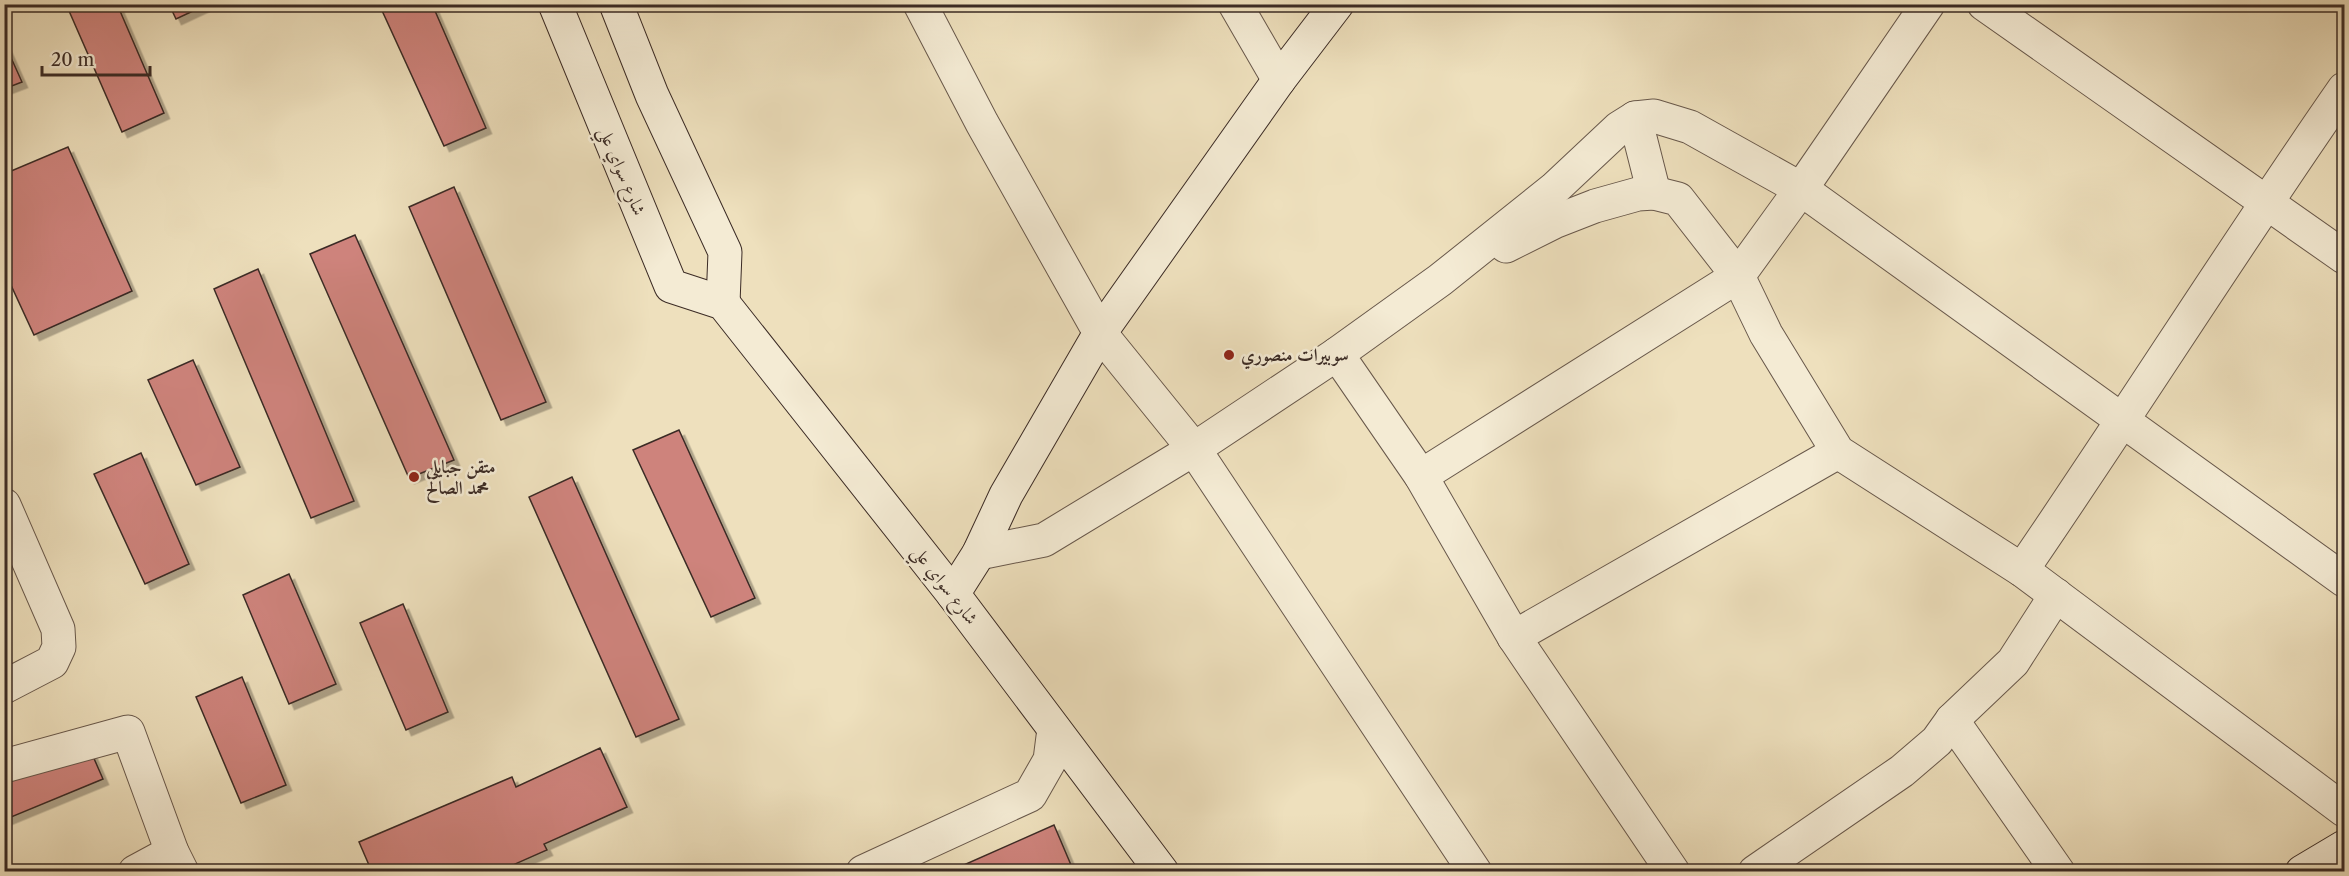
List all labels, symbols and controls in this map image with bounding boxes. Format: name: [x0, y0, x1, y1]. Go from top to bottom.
scale bar: [42, 39, 150, 77]
text: 20 m: [51, 49, 95, 71]
street label: شارع سواي علي: [588, 123, 650, 221]
place label: سوبيرات منصوري: [1241, 344, 1349, 370]
marker: سوبيرات منصوري: [1222, 348, 1236, 362]
place label: متقن جبايلي محمد الصالح: [425, 456, 495, 503]
marker: متقن جبايلي محمد الصالح: [407, 470, 421, 484]
street label: شارع سواي علي: [903, 541, 983, 632]

